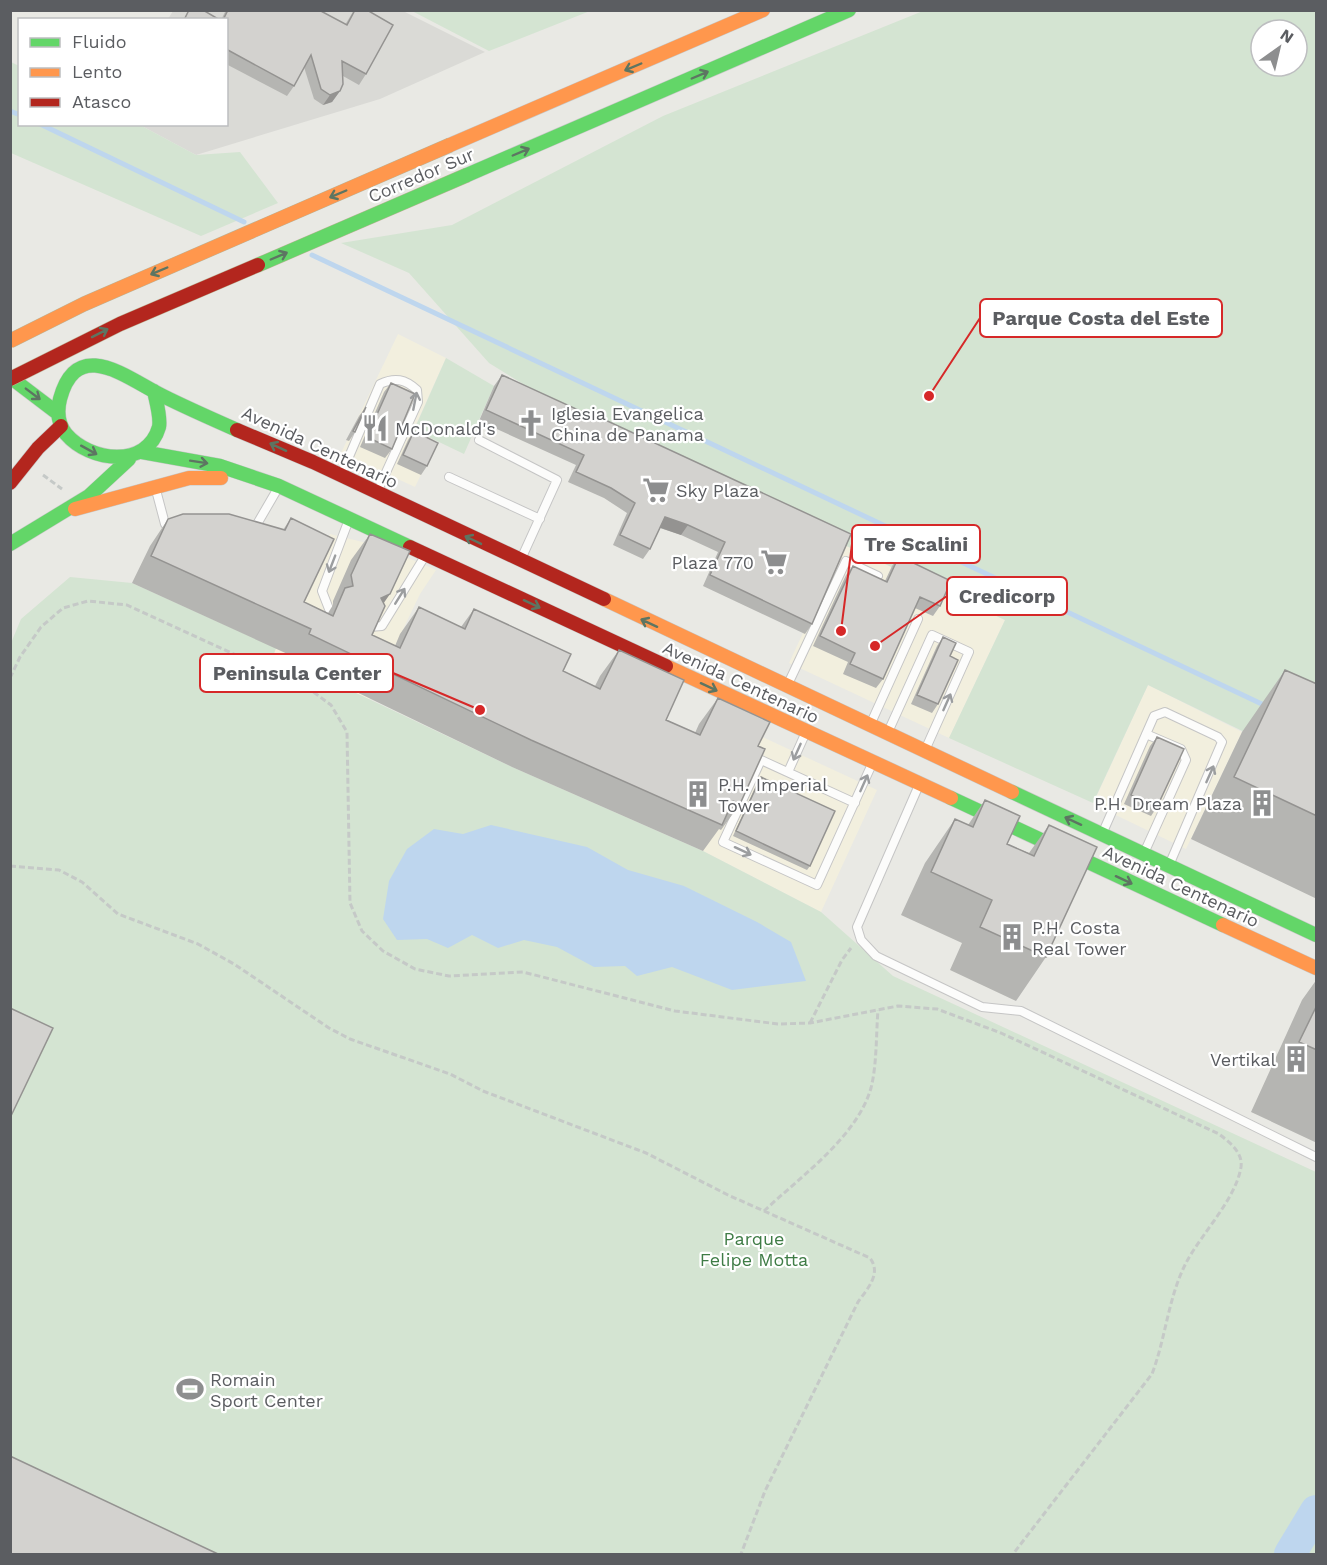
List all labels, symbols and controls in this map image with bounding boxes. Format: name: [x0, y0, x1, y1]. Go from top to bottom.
legend: [18, 18, 228, 126]
north arrow: [1249, 18, 1309, 78]
text: N: [1277, 25, 1297, 47]
text: Fluido: [72, 31, 126, 52]
text: Lento: [72, 61, 122, 82]
one-way arrow: [624, 62, 642, 73]
one-way arrow: [690, 69, 709, 80]
text: Atasco: [72, 91, 131, 112]
street label: Corredor Sur: [365, 143, 477, 207]
one-way arrow: [511, 146, 530, 157]
one-way arrow: [330, 189, 348, 200]
one-way arrow: [270, 249, 288, 260]
one-way arrow: [151, 266, 169, 277]
callout: Parque Costa del Este: [980, 299, 1222, 337]
text: Parque Costa del Este: [992, 306, 1210, 330]
one-way arrow: [91, 327, 109, 339]
one-way arrow: [25, 388, 41, 400]
one-way arrow: [410, 392, 421, 411]
street label: Avenida Centenario: [238, 402, 402, 492]
place label: Iglesia Evangelica China de Panama: [551, 403, 704, 445]
church icon: Iglesia Evangelica China de Panama: [516, 408, 546, 438]
restaurant icon: McDonald's: [360, 413, 390, 443]
place label: McDonald's: [395, 418, 496, 439]
one-way arrow: [270, 440, 288, 452]
one-way arrow: [80, 444, 97, 456]
one-way arrow: [189, 457, 209, 468]
supermarket icon: Sky Plaza: [641, 475, 671, 505]
place label: Sky Plaza: [676, 480, 759, 501]
callout: Tre Scalini: [852, 525, 980, 563]
text: Tre Scalini: [864, 532, 968, 556]
one-way arrow: [465, 533, 483, 545]
supermarket icon: Plaza 770: [759, 547, 789, 577]
place label: Plaza 770: [671, 552, 754, 573]
one-way arrow: [326, 554, 337, 573]
callout: Credicorp: [947, 577, 1067, 615]
text: Credicorp: [959, 584, 1055, 608]
one-way arrow: [395, 588, 407, 605]
one-way arrow: [523, 599, 541, 611]
one-way arrow: [641, 617, 659, 629]
street label: Avenida Centenario: [659, 637, 823, 727]
callout: Peninsula Center: [200, 654, 393, 692]
text: Peninsula Center: [213, 661, 382, 685]
one-way arrow: [699, 681, 717, 693]
one-way arrow: [942, 693, 953, 711]
one-way arrow: [791, 743, 803, 761]
one-way arrow: [1205, 765, 1216, 783]
place label: P.H. Imperial Tower: [718, 774, 828, 816]
one-way arrow: [859, 775, 870, 793]
building icon: P.H. Imperial Tower: [683, 779, 713, 809]
building icon: P.H. Dream Plaza: [1247, 788, 1277, 818]
place label: P.H. Dream Plaza: [1094, 793, 1242, 814]
one-way arrow: [1065, 815, 1083, 827]
street label: Avenida Centenario: [1099, 841, 1263, 931]
one-way arrow: [733, 846, 751, 858]
one-way arrow: [1115, 874, 1133, 886]
place label: P.H. Costa Real Tower: [1032, 917, 1127, 959]
building icon: P.H. Costa Real Tower: [997, 922, 1027, 952]
building icon: Vertikal: [1281, 1044, 1311, 1074]
place label: Vertikal: [1210, 1049, 1276, 1070]
park label: Parque Felipe Motta: [700, 1228, 808, 1270]
place label: Romain Sport Center: [210, 1369, 323, 1411]
sports icon: Romain Sport Center: [175, 1374, 205, 1404]

